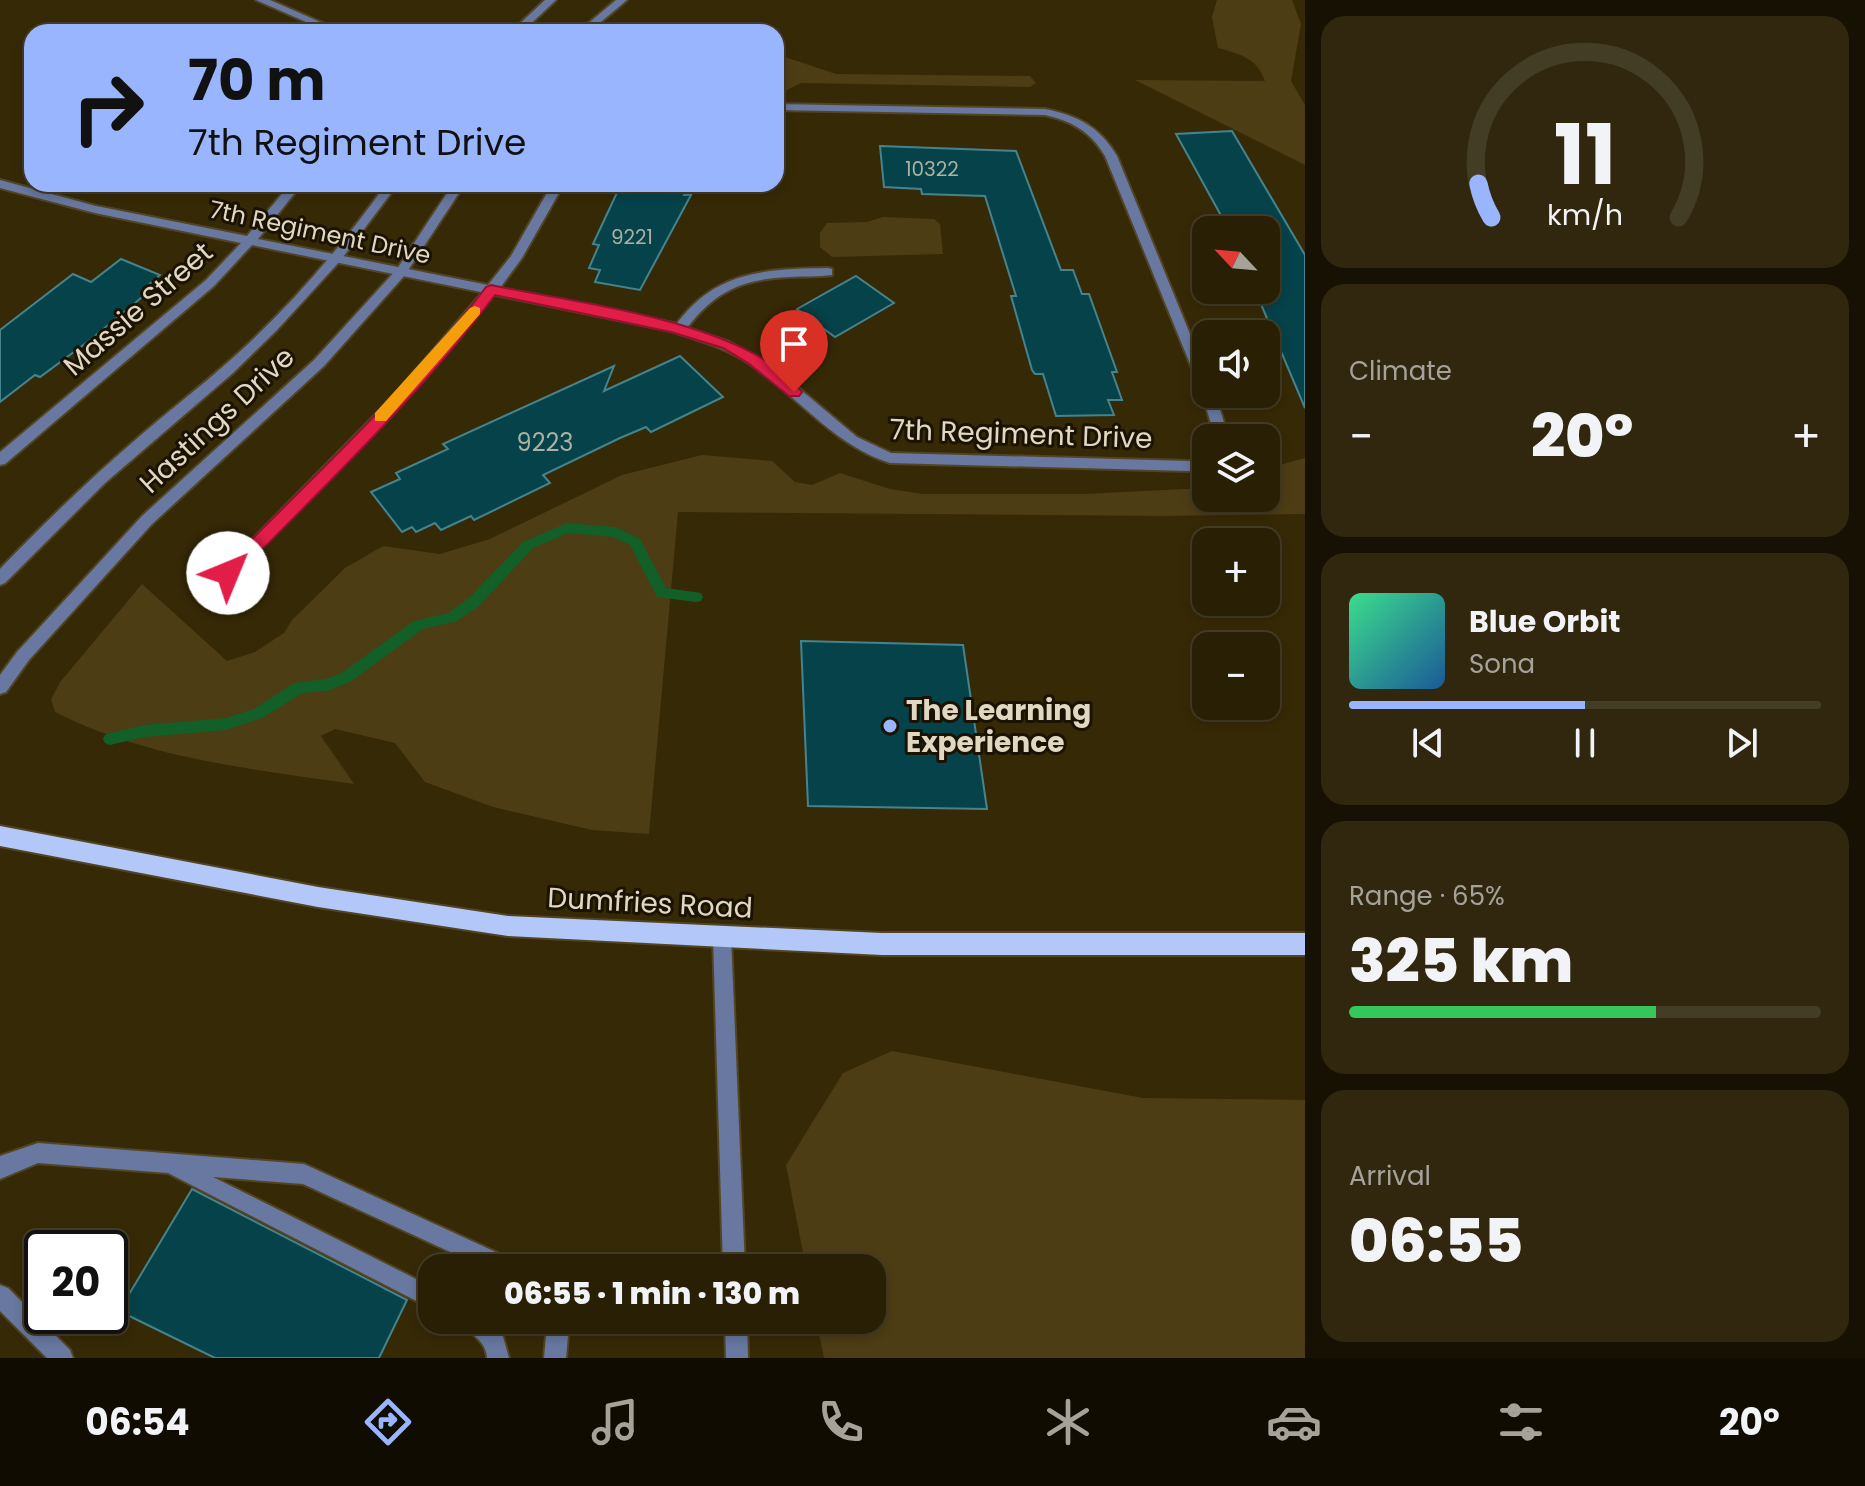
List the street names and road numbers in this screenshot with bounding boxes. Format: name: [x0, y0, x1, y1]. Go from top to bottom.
street label: 7th Regiment Drive: [206, 192, 434, 272]
street label: Massie Street: [55, 233, 221, 385]
street label: Hastings Drive: [131, 338, 303, 502]
street label: 7th Regiment Drive: [889, 410, 1153, 458]
street label: Dumfries Road: [546, 878, 754, 928]

